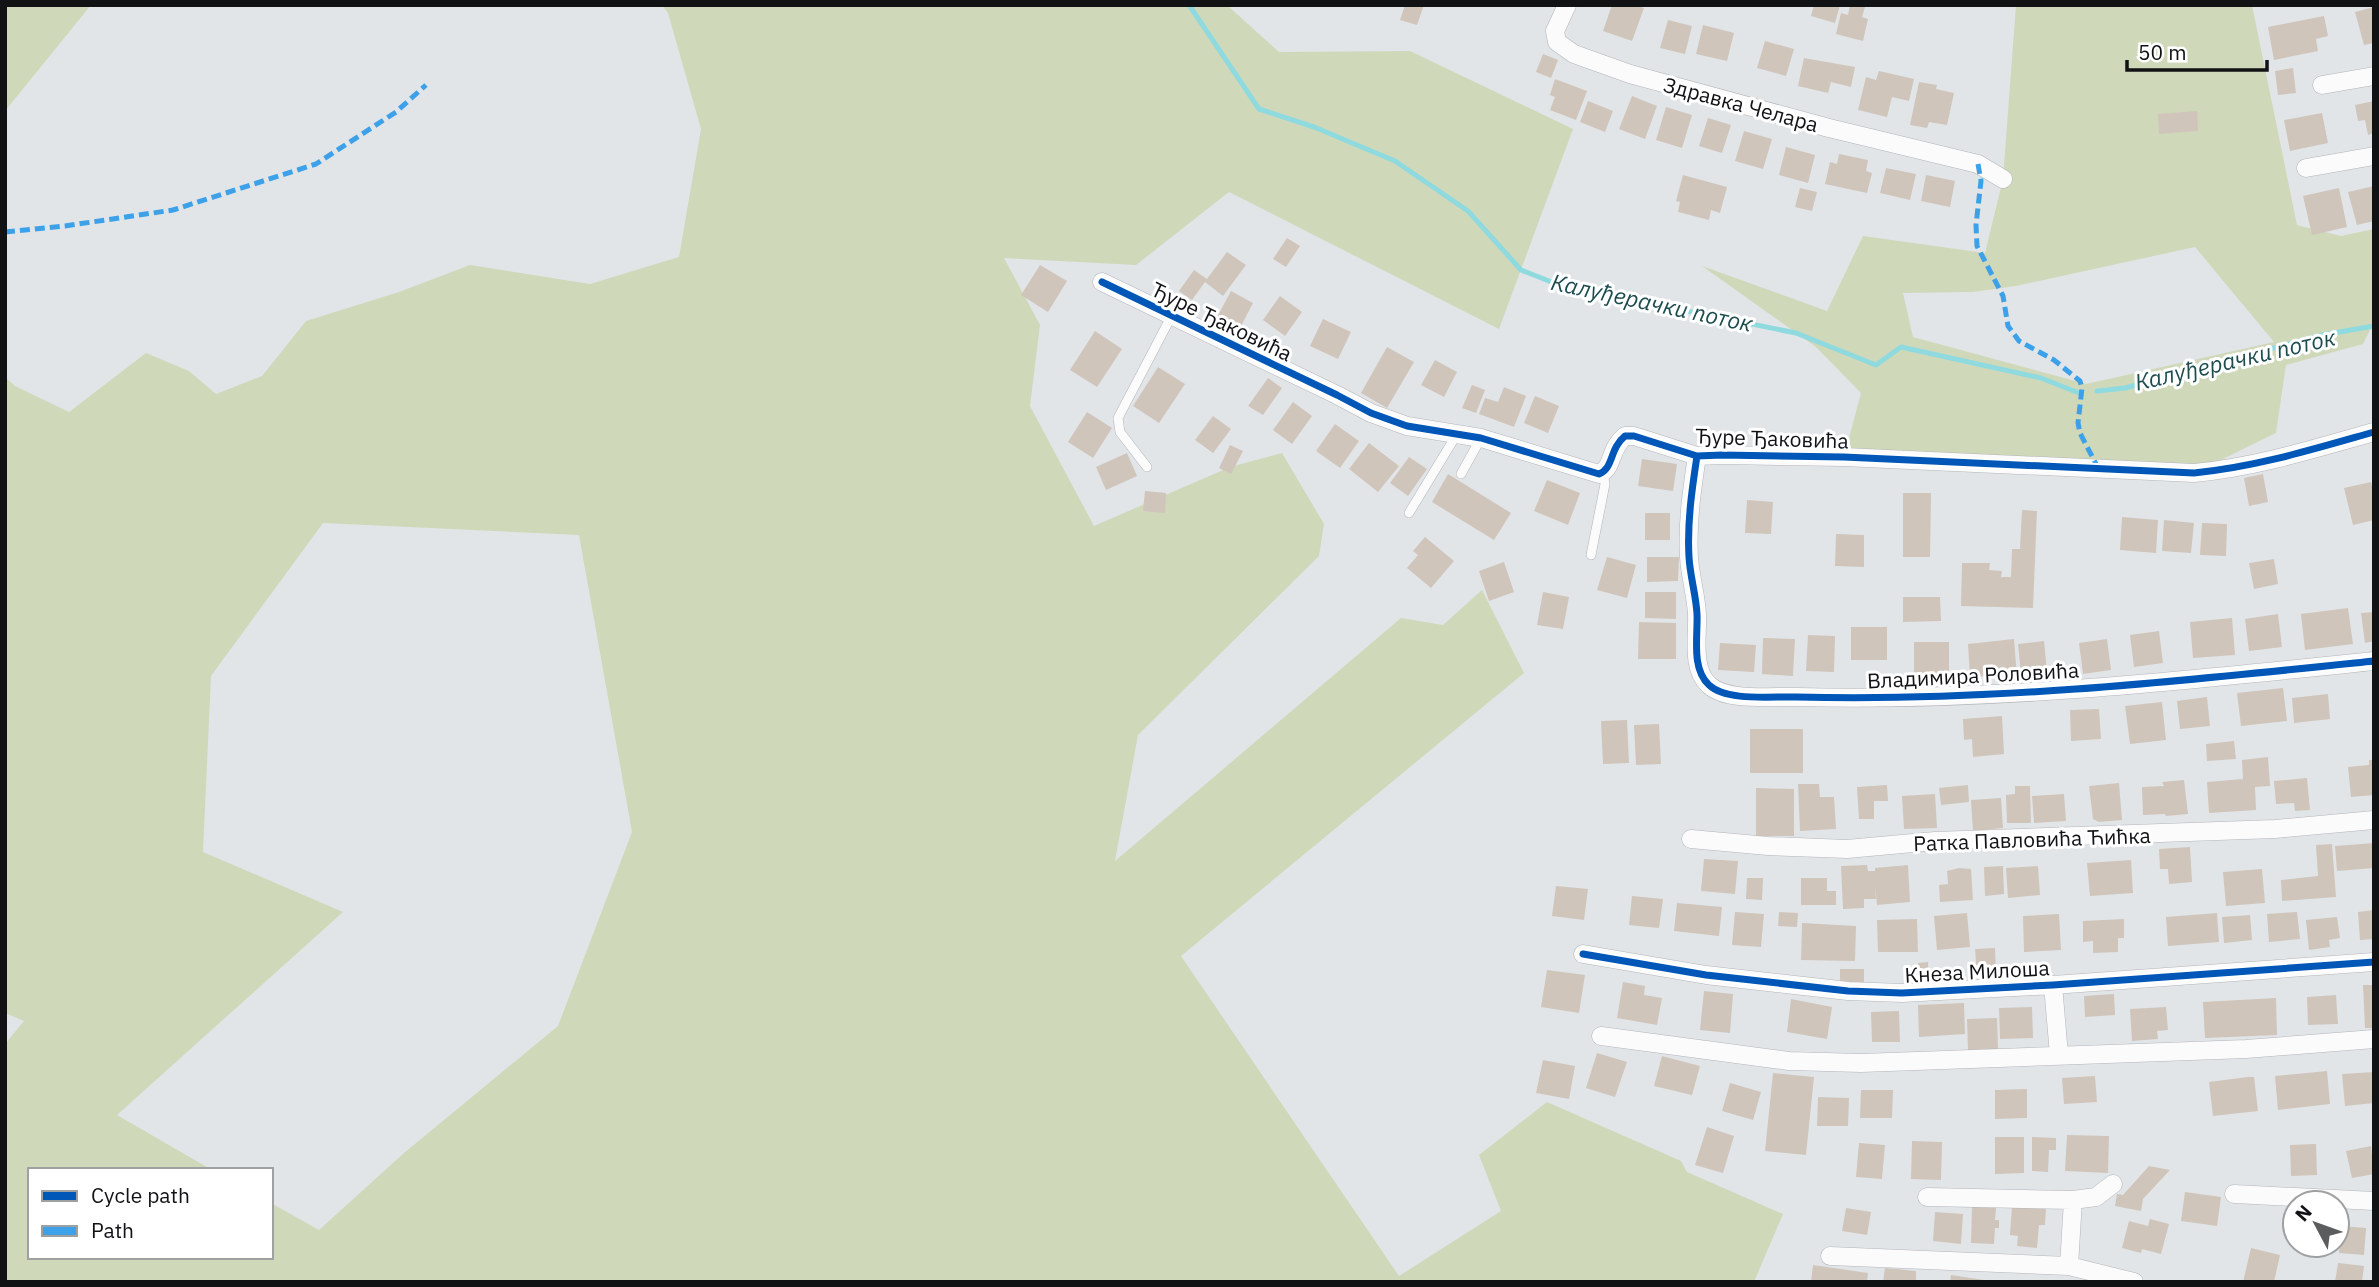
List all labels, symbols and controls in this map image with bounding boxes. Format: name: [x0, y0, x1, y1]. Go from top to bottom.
scale bar: [2127, 28, 2267, 72]
text: 50 m: [2138, 38, 2187, 66]
street label: Здравка Челара: [1661, 70, 1821, 138]
water label: Калуђерачки поток: [1549, 266, 1756, 338]
street label: Ђуре Ђаковића: [1147, 275, 1297, 367]
water label: Калуђерачки поток: [2132, 321, 2339, 397]
street label: Ђуре Ђаковића: [1695, 421, 1849, 455]
street label: Владимира Роловића: [1866, 655, 2080, 695]
street label: Ратка Павловића Ћићка: [1913, 821, 2151, 857]
street label: Кнеза Милоша: [1904, 953, 2050, 989]
legend: [28, 1168, 273, 1259]
text: Cycle path: [91, 1181, 190, 1209]
north arrow: [2281, 1189, 2351, 1259]
text: N: [2290, 1200, 2317, 1226]
text: Path: [91, 1216, 134, 1244]

